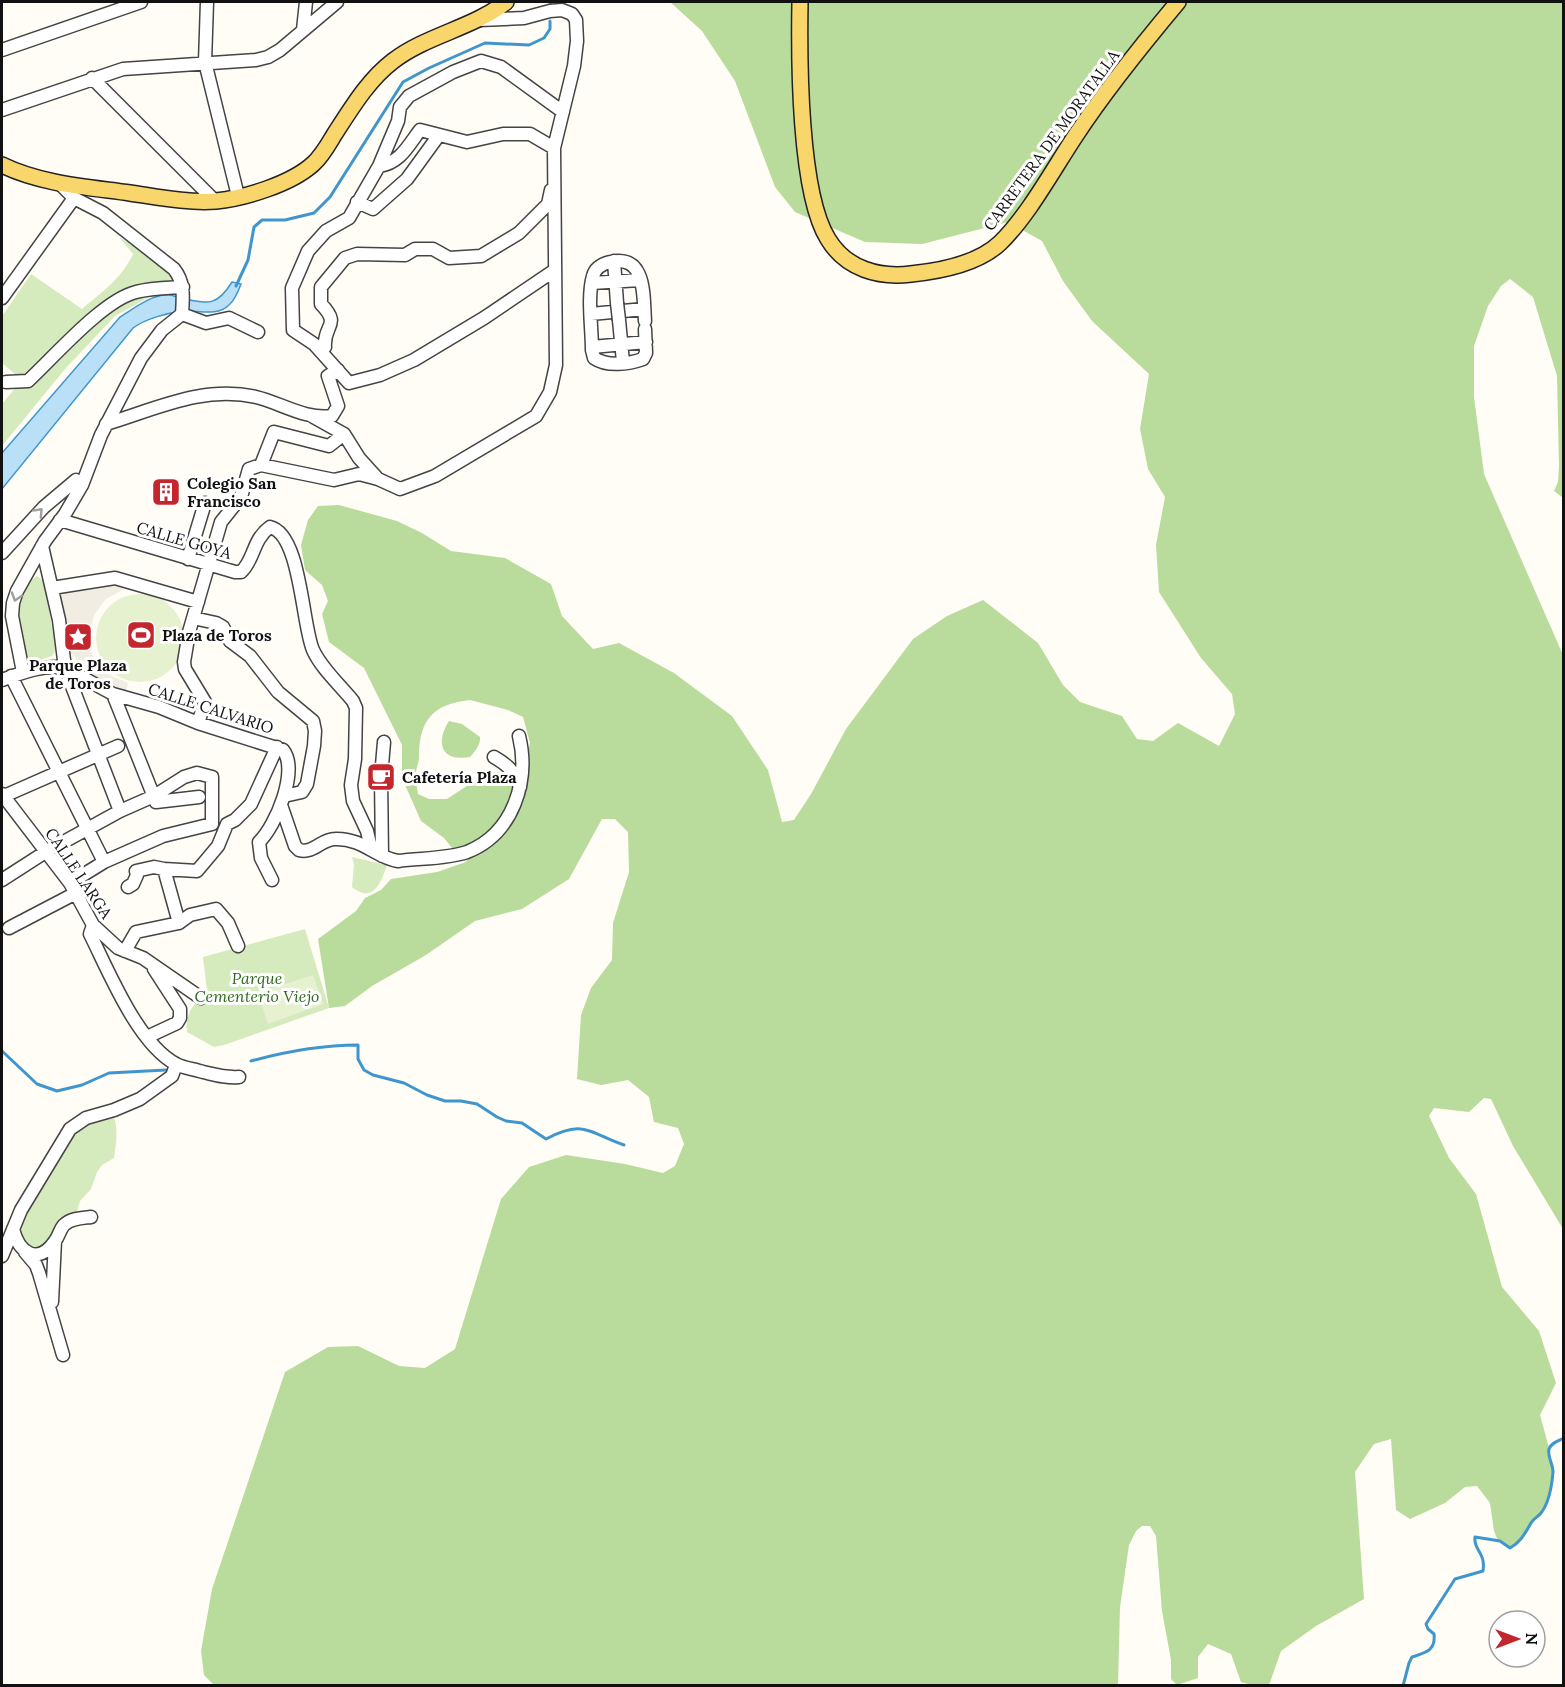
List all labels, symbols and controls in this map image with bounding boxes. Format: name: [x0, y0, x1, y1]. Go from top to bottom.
street label: CARRETERA DE MORATALLA: [979, 45, 1124, 234]
place label: Colegio San Francisco: [187, 473, 276, 511]
building icon: Colegio San Francisco: [150, 476, 182, 508]
one-way arrow: [32, 508, 43, 519]
street label: CALLE GOYA: [134, 517, 235, 563]
one-way arrow: [11, 591, 23, 602]
sports icon: Plaza de Toros: [125, 619, 157, 651]
place icon: Parque Plaza de Toros: [62, 621, 94, 653]
place label: Plaza de Toros: [162, 625, 272, 645]
place label: Parque Plaza de Toros: [29, 655, 128, 693]
street label: CALLE CALVARIO: [146, 678, 276, 738]
cafe icon: Cafetería Plaza: [365, 761, 397, 793]
place label: Cafetería Plaza: [402, 767, 517, 787]
street label: CALLE LARGA: [41, 824, 117, 923]
park label: Parque Cementerio Viejo: [195, 968, 319, 1006]
north arrow: [1487, 1609, 1547, 1669]
text: N: [1522, 1633, 1542, 1645]

